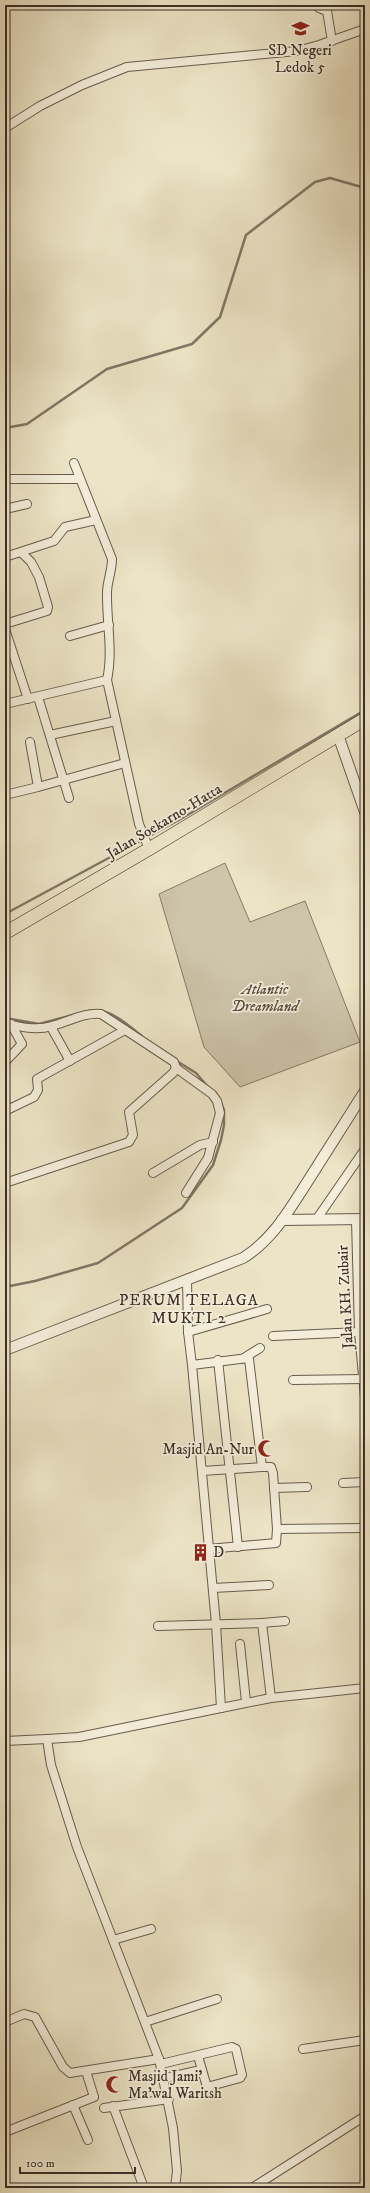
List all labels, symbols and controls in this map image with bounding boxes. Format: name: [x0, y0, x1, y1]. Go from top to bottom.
school or university icon: SD Negeri Ledok 5: [290, 19, 310, 39]
place label: SD Negeri Ledok 5: [268, 41, 332, 77]
street label: Jalan Soekarno-Hatta: [102, 779, 226, 864]
park label: Atlantic Dreamland: [232, 980, 301, 1016]
street label: Jalan KH. Zubair: [333, 1244, 358, 1351]
district label: PERUM TELAGA MUKTI 2: [119, 1290, 259, 1328]
mosque icon: Masjid An-Nur: [257, 1439, 277, 1459]
place label: Masjid An-Nur: [162, 1440, 254, 1459]
building icon: D: [190, 1542, 210, 1562]
place label: D: [213, 1543, 224, 1562]
place label: Masjid Jami' Ma'wal Waritsh: [128, 2067, 222, 2103]
mosque icon: Masjid Jami' Ma'wal Waritsh: [105, 2075, 125, 2095]
scale bar: [20, 2149, 135, 2175]
text: 100 m: [26, 2156, 55, 2171]

